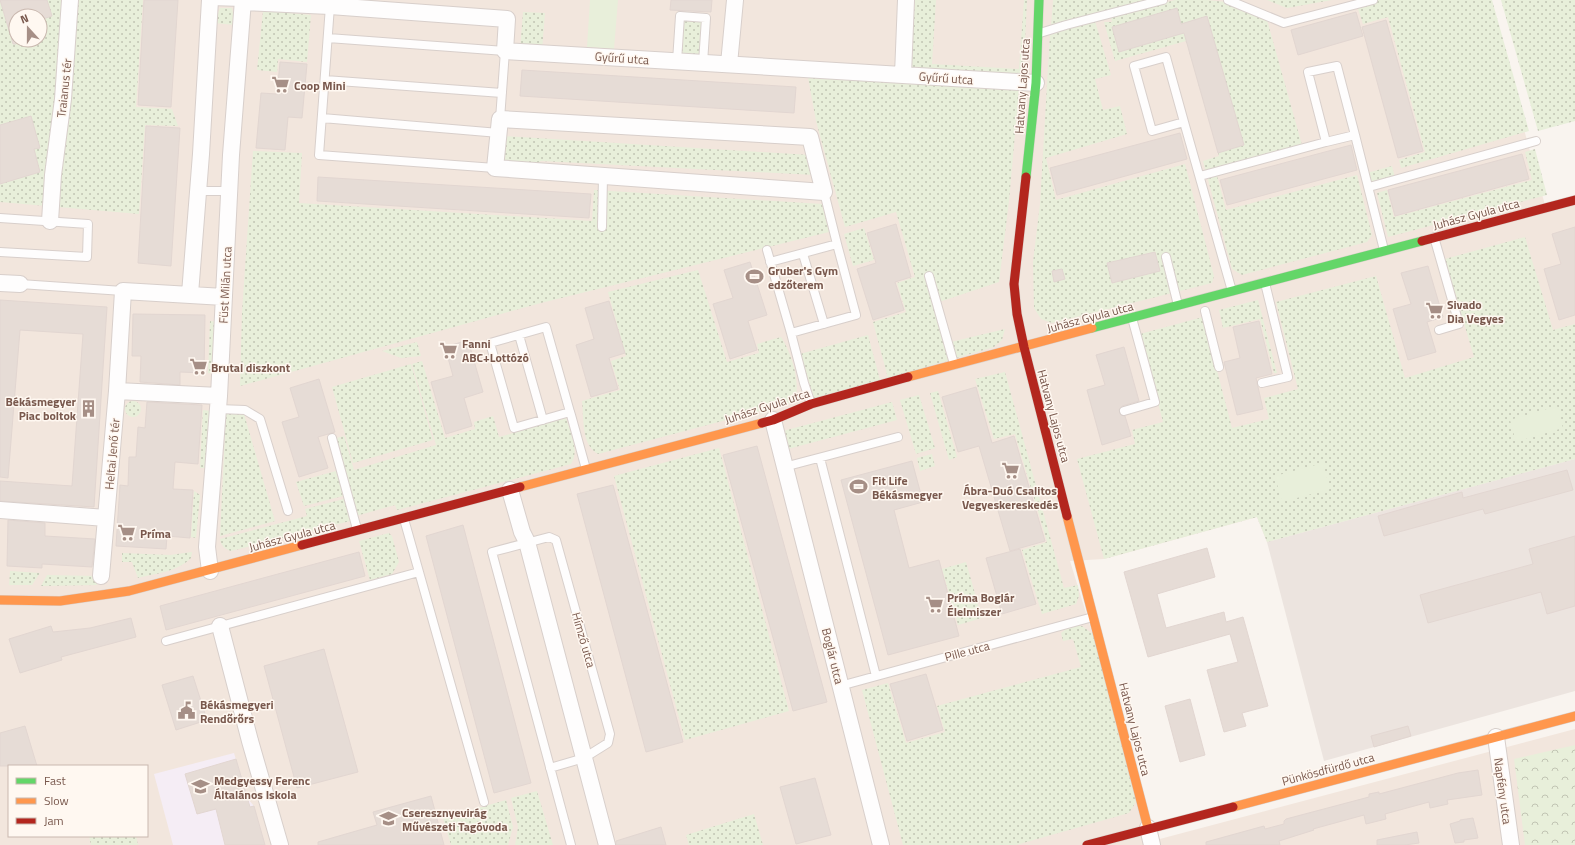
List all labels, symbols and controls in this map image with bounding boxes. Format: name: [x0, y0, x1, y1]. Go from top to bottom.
north arrow: [8, 8, 48, 48]
text: N: [18, 10, 31, 27]
street label: Hatvany Lajos utca: [1009, 38, 1035, 134]
street label: Gyűrű utca: [594, 47, 650, 69]
street label: Traianus tér: [51, 57, 77, 119]
street label: Gyűrű utca: [918, 67, 974, 89]
supermarket icon: Coop Mini: [271, 75, 291, 95]
place label: Coop Mini: [294, 76, 345, 95]
street label: Juhász Gyula utca: [1431, 193, 1521, 235]
street label: Füst Milán utca: [213, 246, 237, 324]
place label: Gruber's Gym edzőterem: [768, 261, 838, 294]
sports icon: Gruber's Gym edzőterem: [745, 267, 765, 287]
place label: Sivado Dia Vegyes: [1447, 295, 1504, 328]
street label: Juhász Gyula utca: [1045, 296, 1135, 338]
supermarket icon: Sivado Dia Vegyes: [1424, 301, 1444, 321]
place label: Fanni ABC+Lottózó: [462, 334, 529, 367]
supermarket icon: Fanni ABC+Lottózó: [439, 340, 459, 360]
supermarket icon: Brutal diszkont: [188, 357, 208, 377]
place label: Brutal diszkont: [211, 358, 291, 377]
street label: Hatvany Lajos utca: [1032, 367, 1076, 465]
street label: Juhász Gyula utca: [722, 383, 812, 429]
place label: Békásmegyer Piac boltok: [6, 392, 77, 425]
building icon: Békásmegyer Piac boltok: [79, 398, 99, 418]
street label: Heltai Jenő tér: [99, 417, 125, 491]
supermarket icon: Ábra-Duó Csalitos Vegyeskereskedés: [1000, 461, 1020, 481]
place label: Fit Life Békásmegyer: [872, 471, 943, 504]
sports icon: Fit Life Békásmegyer: [849, 477, 869, 497]
place label: Ábra-Duó Csalitos Vegyeskereskedés: [962, 481, 1058, 514]
street label: Juhász Gyula utca: [247, 515, 337, 557]
supermarket icon: Príma: [117, 523, 137, 543]
place label: Príma: [140, 524, 171, 543]
place label: Príma Boglár Élelmiszer: [947, 588, 1015, 621]
supermarket icon: Príma Boglár Élelmiszer: [924, 594, 944, 614]
street label: Hímző utca: [567, 610, 601, 670]
street label: Boglár utca: [817, 626, 849, 686]
street label: Pille utca: [942, 636, 992, 666]
street label: Hatvany Lajos utca: [1114, 680, 1156, 778]
place label: Békásmegyeri Rendőrőrs: [200, 695, 274, 728]
public building icon: Békásmegyeri Rendőrőrs: [177, 701, 197, 721]
street label: Pünkösdfürdő utca: [1280, 747, 1376, 791]
street label: Napfény utca: [1489, 756, 1517, 826]
legend: [8, 765, 148, 837]
text: Fast: [44, 771, 67, 790]
place label: Medgyessy Ferenc Általános Iskola: [214, 771, 310, 804]
school or university icon: Medgyessy Ferenc Általános Iskola: [191, 777, 211, 797]
text: Slow: [44, 791, 69, 810]
place label: Cseresznyevirág Művészeti Tagóvoda: [402, 803, 508, 836]
school or university icon: Cseresznyevirág Művészeti Tagóvoda: [379, 809, 399, 829]
text: Jam: [44, 811, 64, 830]

